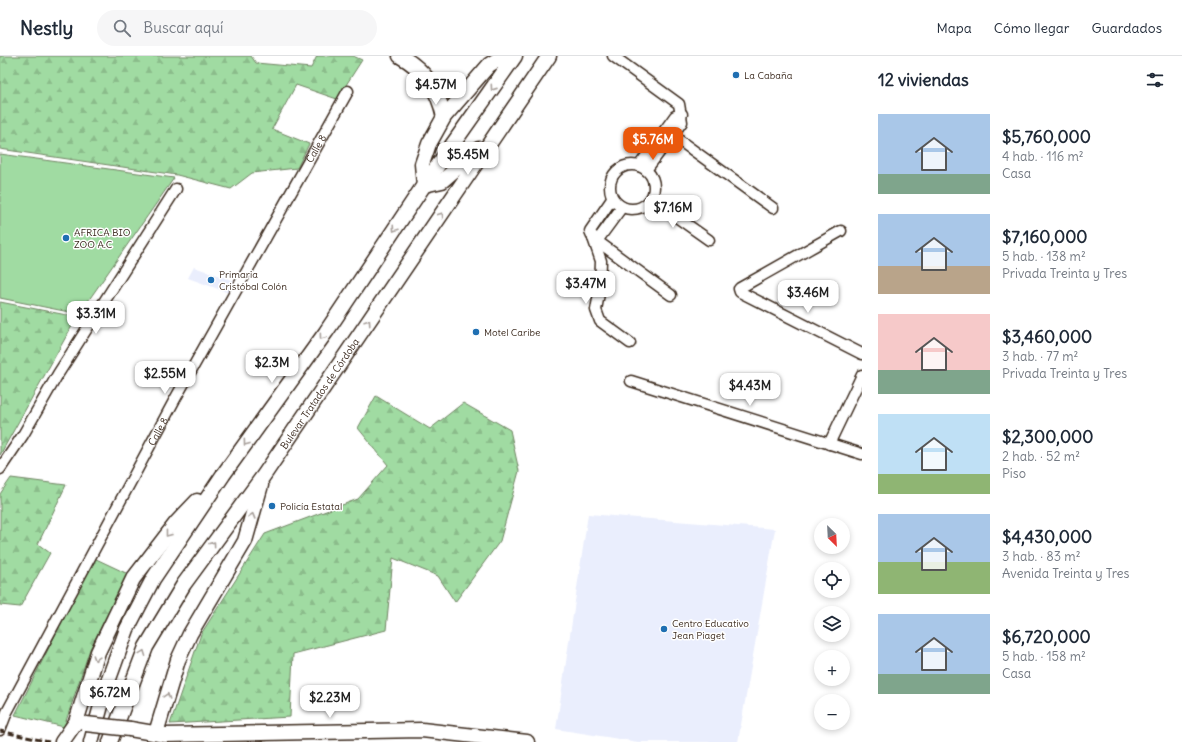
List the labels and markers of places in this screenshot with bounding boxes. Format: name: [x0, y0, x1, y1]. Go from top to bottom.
place label: La Cabaña: [744, 69, 793, 82]
marker: La Cabaña: [731, 70, 741, 80]
pin: $4.57M: [403, 72, 469, 106]
pin: $5.76M: [620, 127, 686, 161]
pin: $5.45M: [435, 142, 501, 176]
pin: $7.16M: [640, 195, 706, 229]
place label: AFRICA BIO ZOO A.C: [74, 226, 131, 251]
marker: AFRICA BIO ZOO A.C: [61, 233, 71, 243]
place label: Primaria Cristóbal Colón: [219, 268, 287, 293]
pin: $3.47M: [553, 271, 619, 305]
marker: Primaria Cristóbal Colón: [206, 275, 216, 285]
pin: $3.46M: [775, 280, 841, 314]
pin: $3.31M: [63, 301, 129, 335]
place label: Motel Caribe: [484, 326, 540, 339]
marker: Motel Caribe: [471, 327, 481, 337]
pin: $2.3M: [244, 350, 300, 384]
pin: $2.55M: [132, 361, 198, 395]
pin: $4.43M: [717, 373, 783, 407]
place label: Policía Estatal: [280, 500, 342, 513]
marker: Policía Estatal: [267, 501, 277, 511]
place label: Centro Educativo Jean Piaget: [672, 617, 749, 642]
marker: Centro Educativo Jean Piaget: [659, 624, 669, 634]
pin: $6.72M: [77, 680, 143, 714]
pin: $2.23M: [297, 685, 363, 719]

